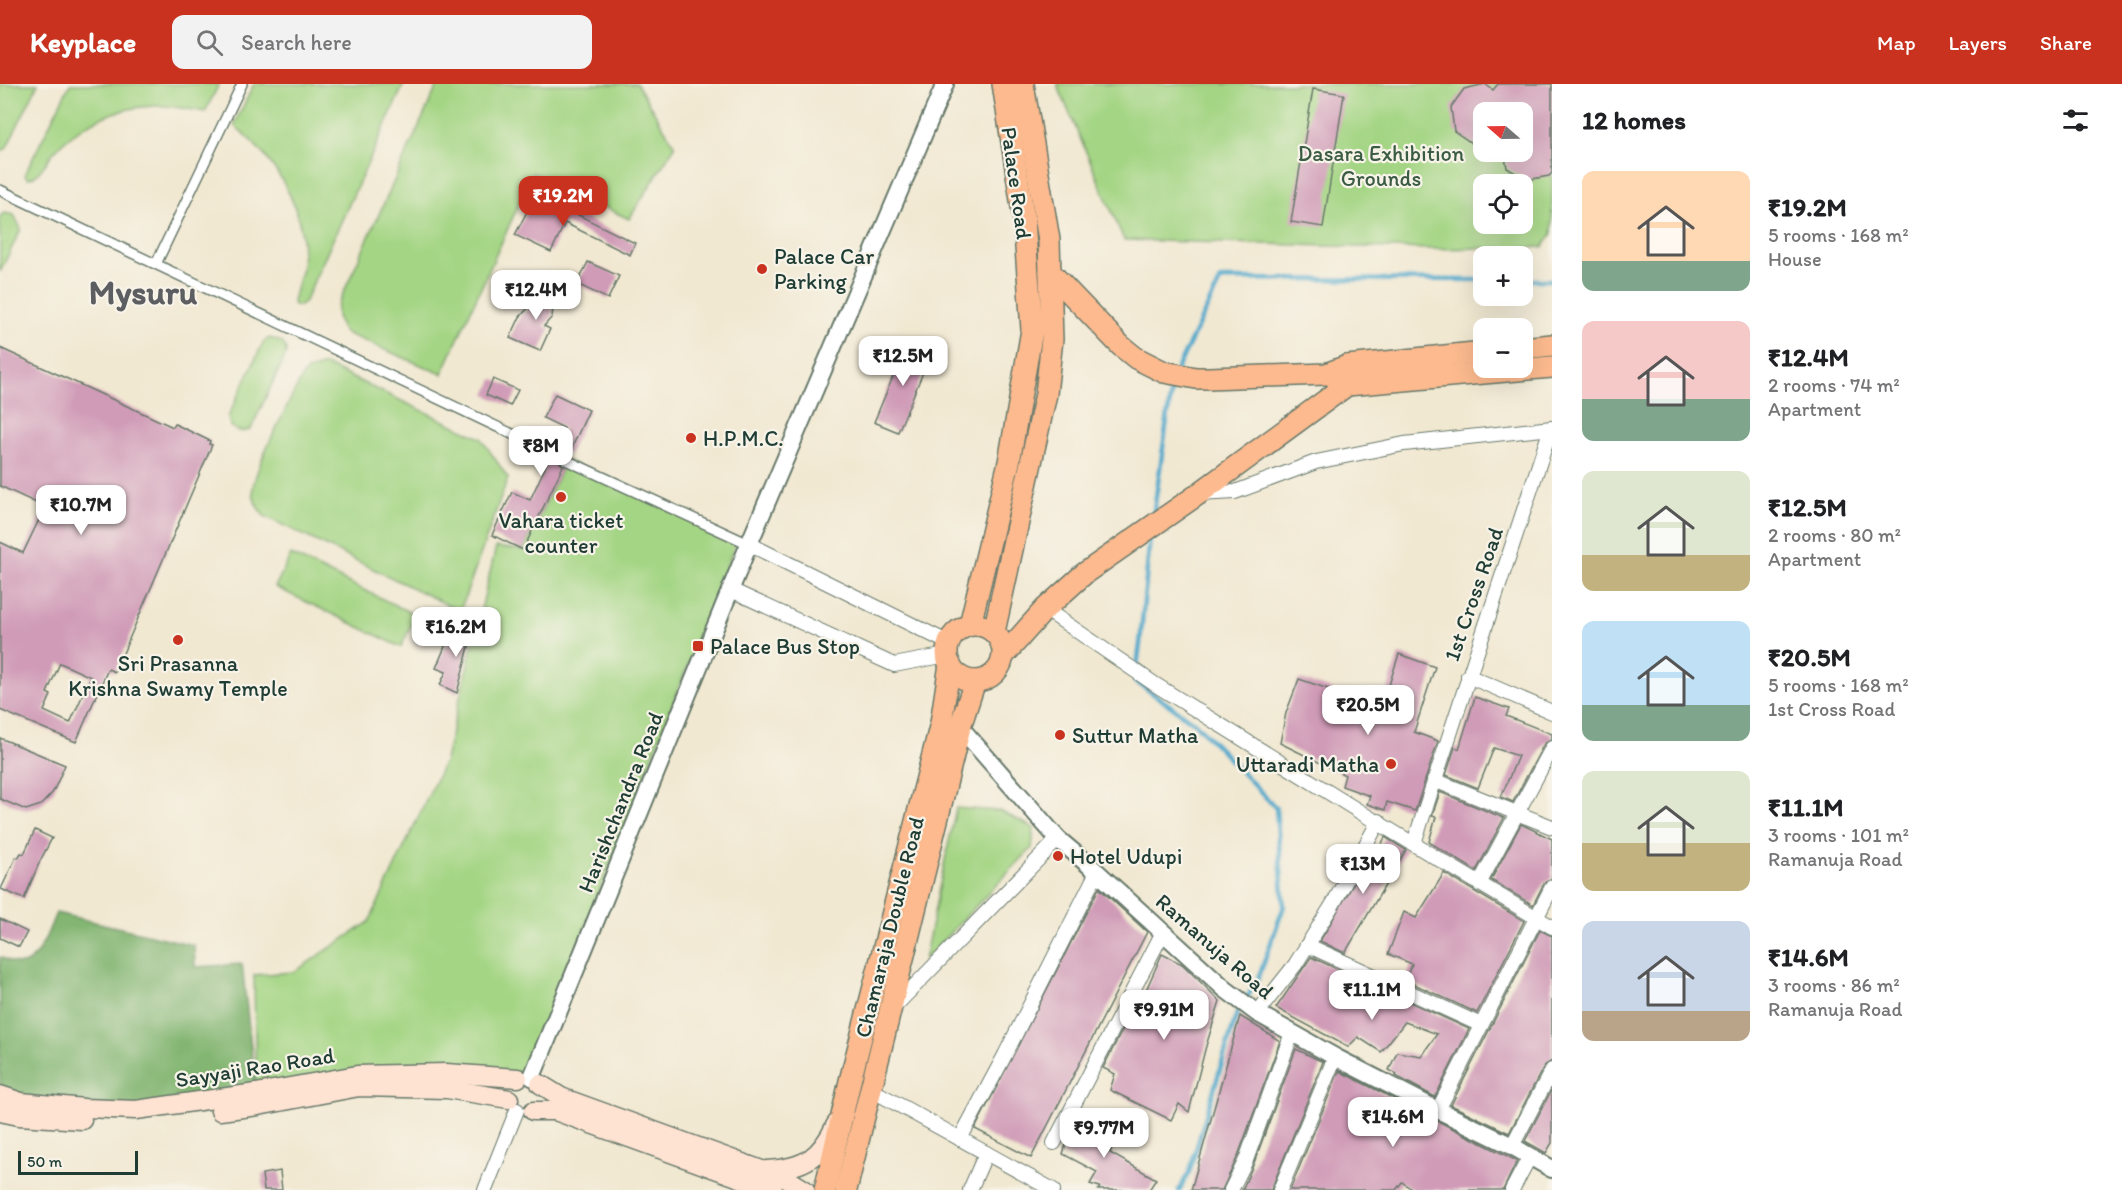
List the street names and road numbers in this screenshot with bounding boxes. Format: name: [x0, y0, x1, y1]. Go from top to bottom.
street label: Palace Road: [995, 125, 1038, 241]
street label: 1st Cross Road: [1438, 524, 1509, 665]
street label: Harishchandra Road: [572, 708, 669, 897]
street label: Chamaraja Double Road: [849, 814, 930, 1041]
street label: Ramanuja Road: [1150, 888, 1279, 1005]
street label: Sayyaji Rao Road: [174, 1042, 336, 1093]

